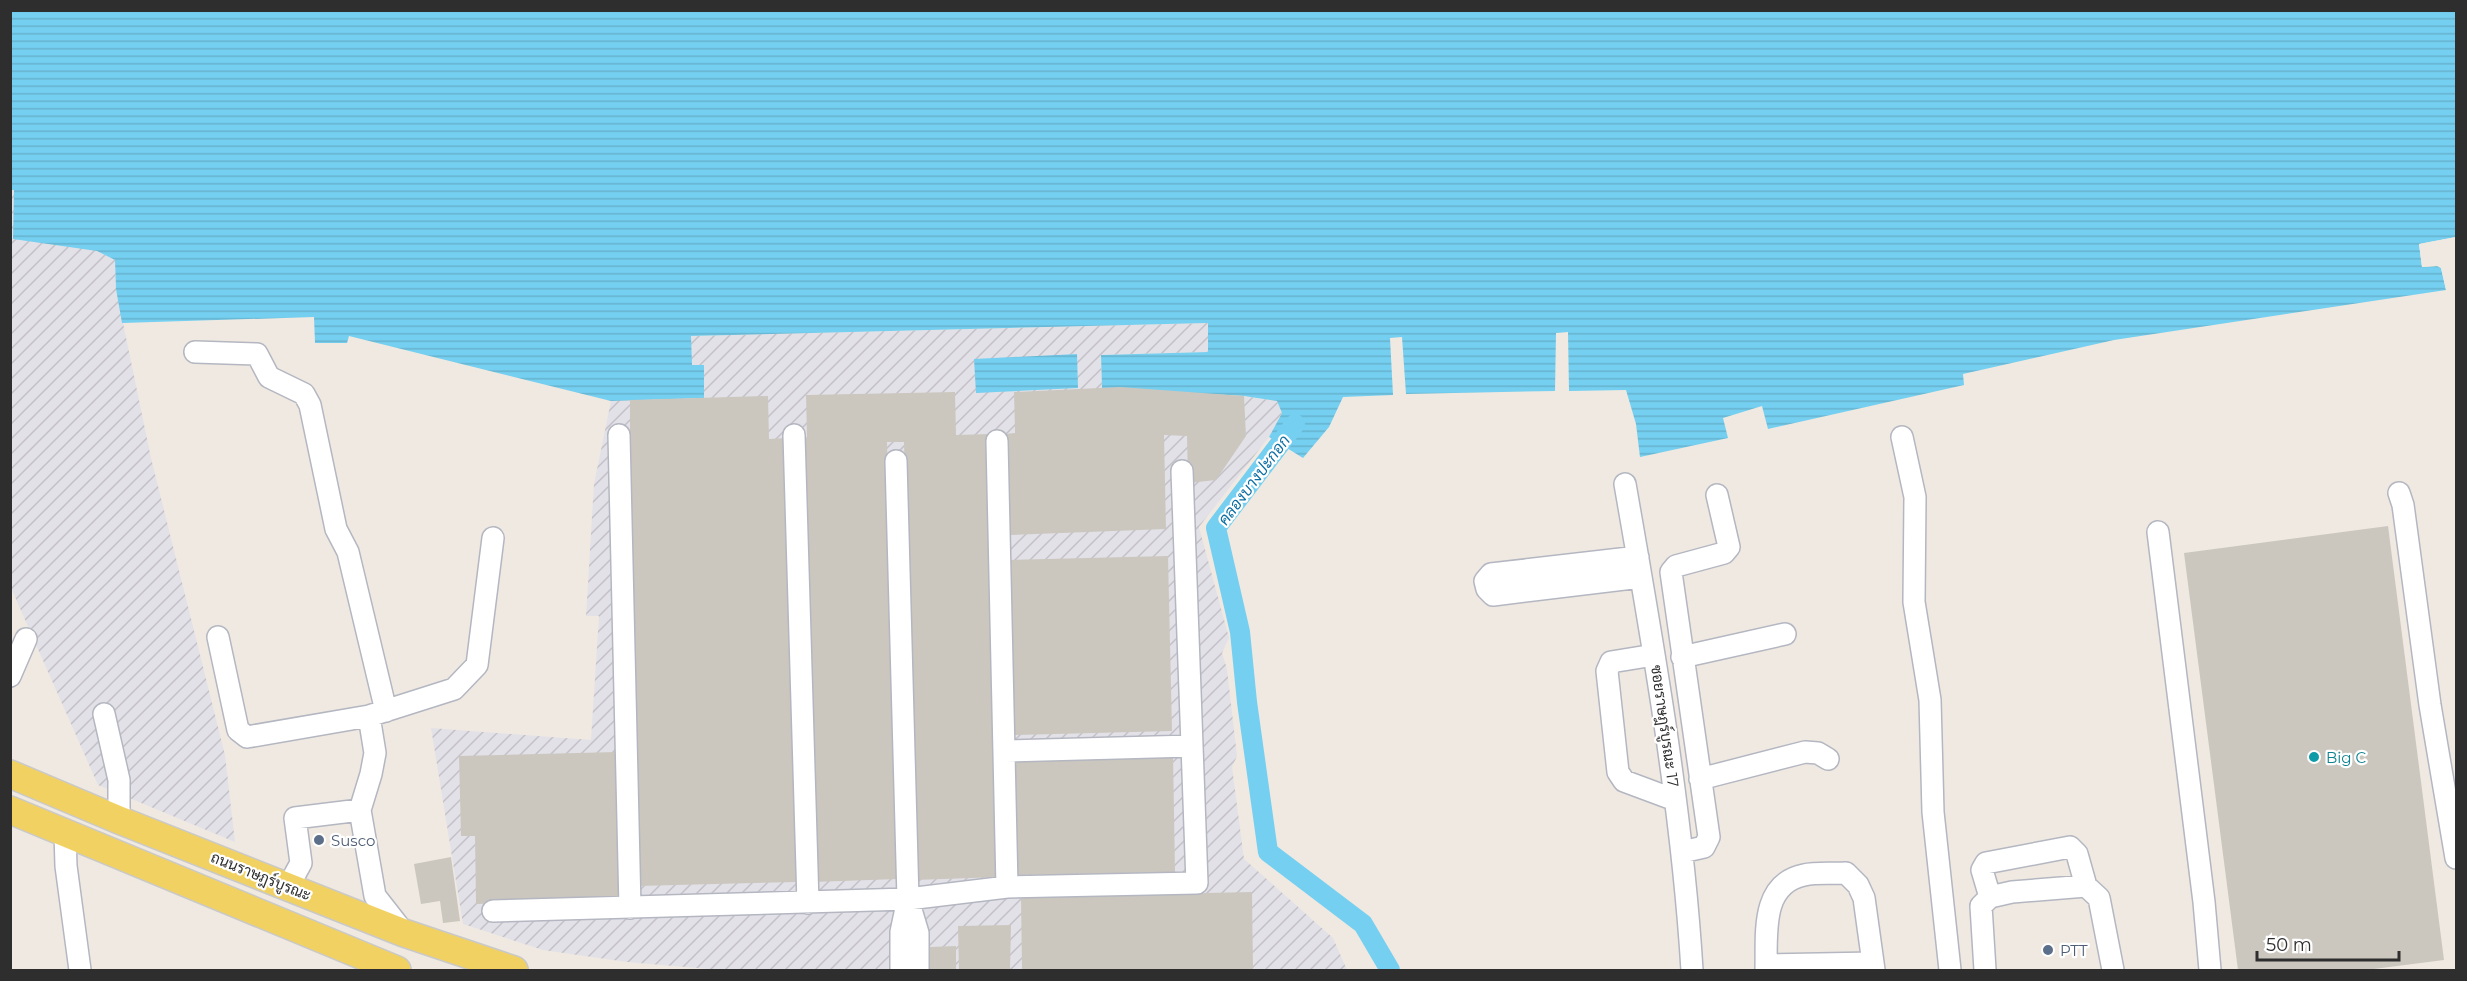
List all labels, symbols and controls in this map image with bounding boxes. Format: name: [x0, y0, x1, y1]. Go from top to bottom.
water label: คลองบางปะกอก: [1214, 431, 1294, 529]
street label: ซอยราษฎร์บูรณะ 17: [1646, 664, 1683, 789]
place label: Big C: [2326, 748, 2367, 767]
marker: Big C: [2307, 750, 2321, 764]
place label: Susco: [331, 831, 375, 850]
marker: Susco: [312, 833, 326, 847]
street label: ถนนราษฎร์บูรณะ: [208, 847, 314, 906]
scale bar: [2257, 924, 2400, 962]
text: 50 m: [2266, 934, 2312, 956]
place label: PTT: [2060, 941, 2088, 960]
marker: PTT: [2041, 943, 2055, 957]

